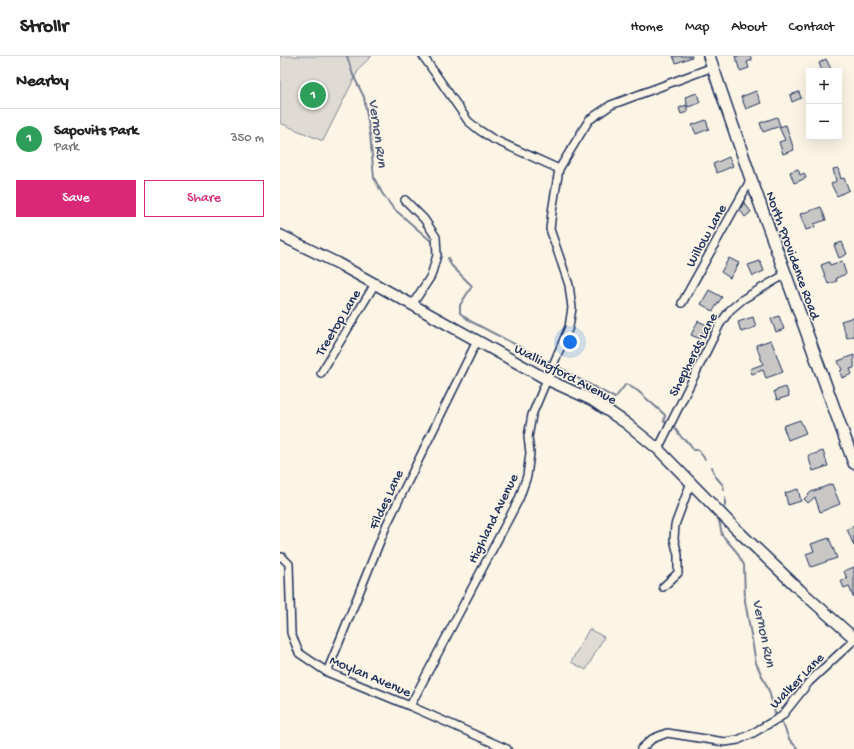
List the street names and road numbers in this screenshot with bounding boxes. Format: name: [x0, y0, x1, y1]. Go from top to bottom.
street label: North Providence Road: [761, 190, 823, 324]
street label: Willow Lane: [683, 201, 732, 271]
street label: Treetop Lane: [312, 286, 366, 361]
street label: Shepherds Lane: [666, 310, 723, 400]
street label: Wallingford Avenue: [511, 341, 620, 410]
street label: Fildes Lane: [366, 467, 409, 534]
street label: Highland Avenue: [465, 471, 524, 567]
street label: Walker Lane: [767, 650, 829, 713]
street label: Moylan Avenue: [327, 653, 414, 702]

